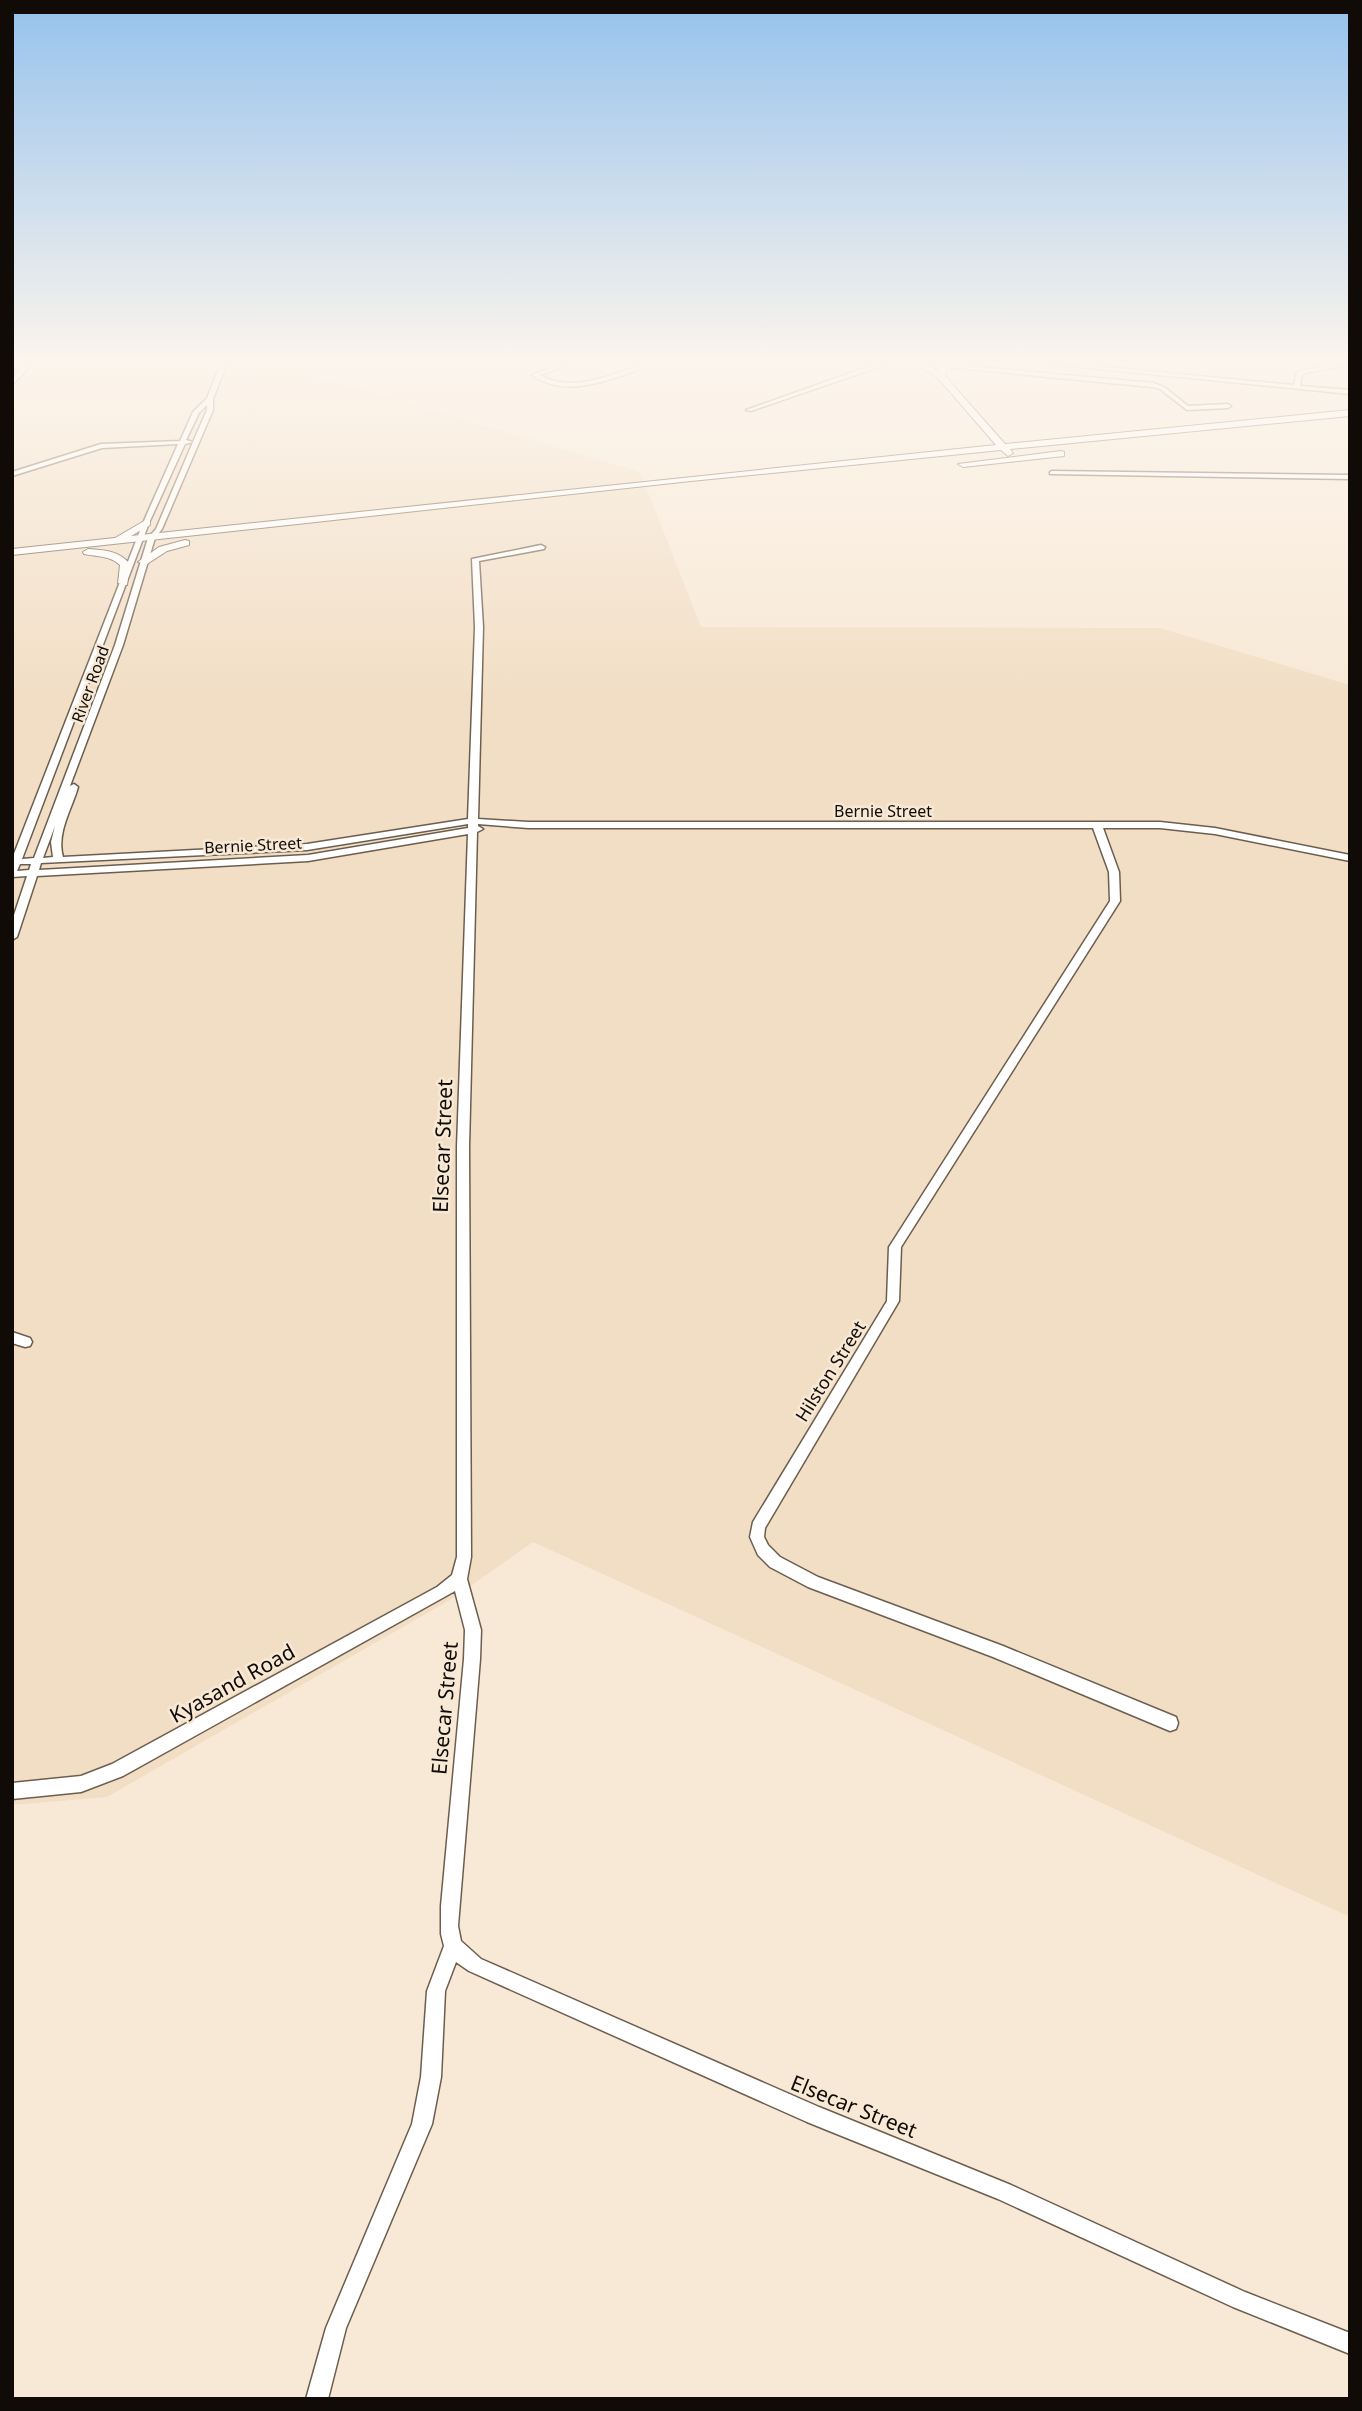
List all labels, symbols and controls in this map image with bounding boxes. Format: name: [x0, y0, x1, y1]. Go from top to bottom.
street label: River Road: [66, 642, 114, 726]
street label: Bernie Street: [834, 800, 932, 822]
street label: Bernie Street: [204, 831, 303, 859]
street label: Elsecar Street: [426, 1078, 458, 1213]
street label: Hilston Street: [789, 1316, 871, 1426]
street label: Kyasand Road: [164, 1637, 300, 1729]
street label: Elsecar Street: [424, 1640, 464, 1776]
street label: Elsecar Street: [787, 2068, 922, 2144]

